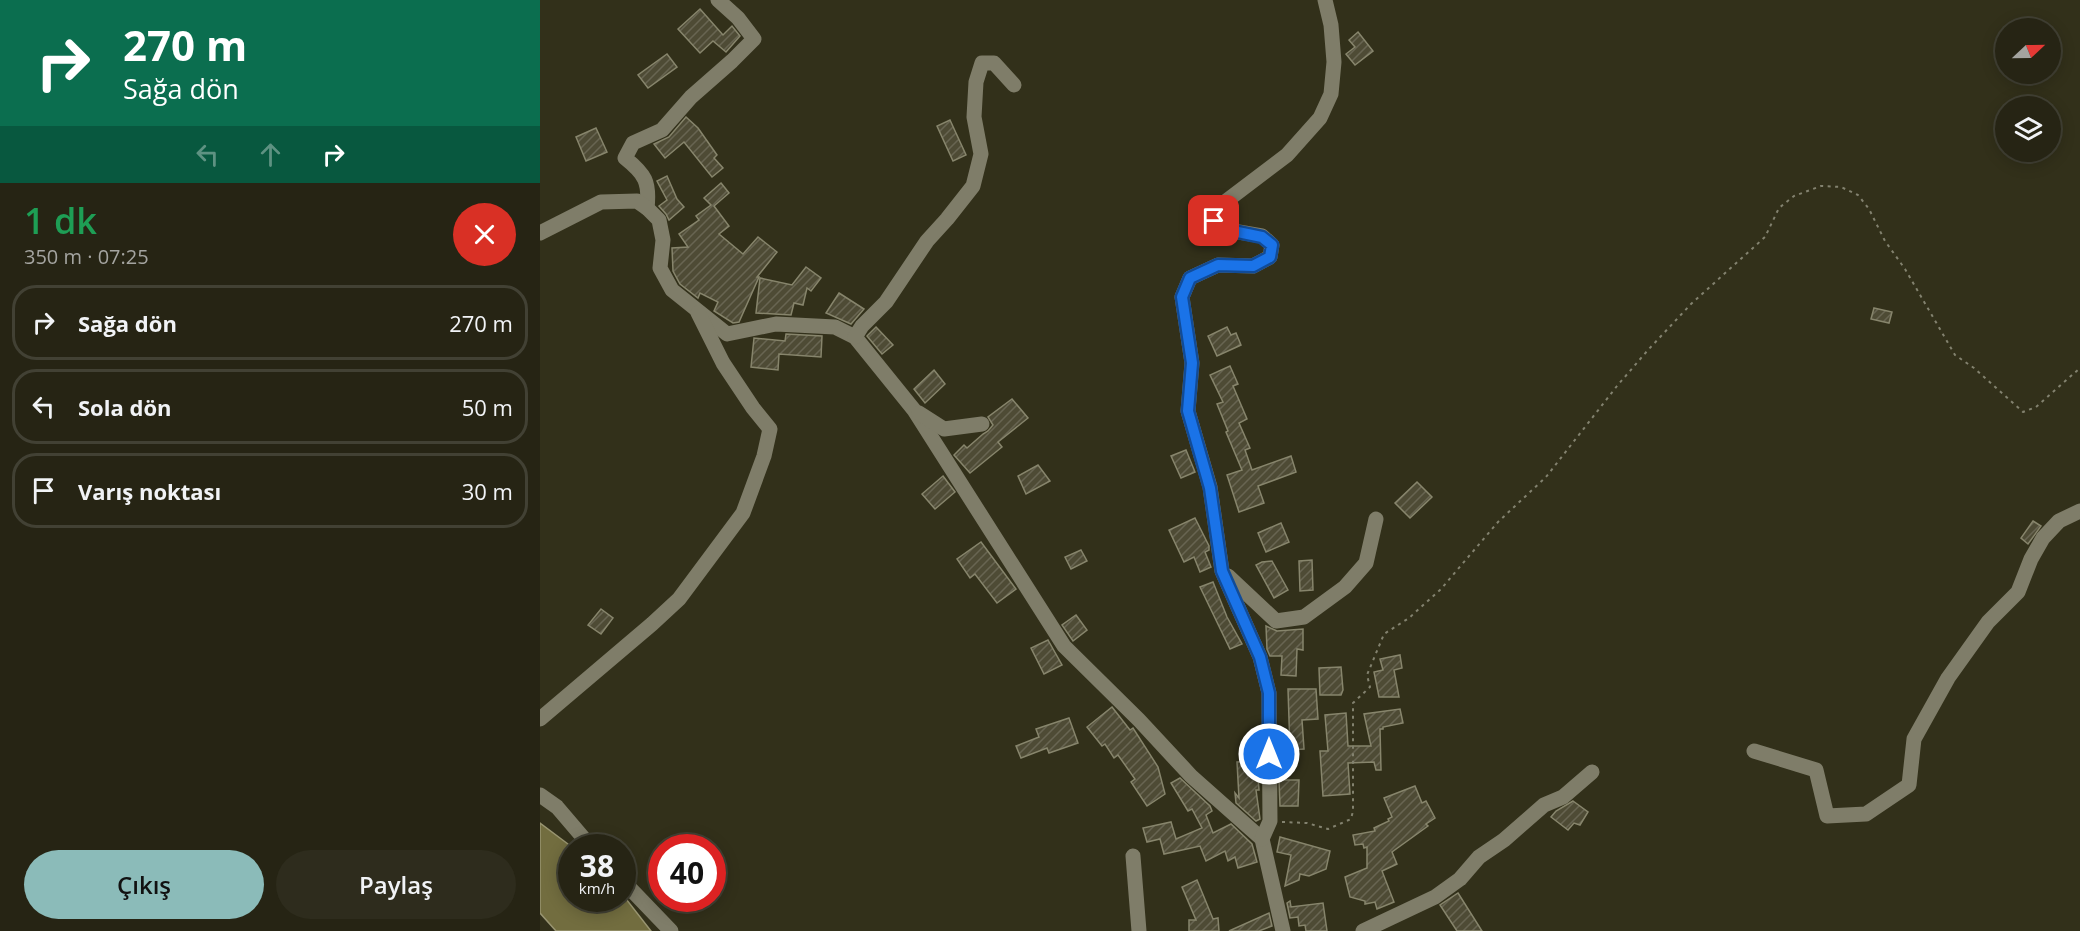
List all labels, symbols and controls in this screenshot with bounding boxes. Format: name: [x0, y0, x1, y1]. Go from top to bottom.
text: 270 m: [123, 16, 247, 73]
north arrow: [1995, 18, 2061, 84]
map controls: [1995, 18, 2061, 162]
icon: right: [24, 24, 102, 102]
text: Sağa dön: [123, 70, 239, 107]
button: layers: [1995, 96, 2061, 162]
icon: left: [191, 138, 224, 171]
icon: ahead: [254, 138, 287, 171]
icon: right: [317, 138, 350, 171]
pin: [1188, 195, 1239, 246]
text: 1 dk: [24, 196, 97, 245]
button: close: [453, 203, 516, 266]
icon: arrive: [1197, 204, 1230, 237]
text: 350 m · 07:25: [24, 243, 149, 270]
icon: right: [27, 306, 60, 339]
text: Sağa dön: [78, 308, 177, 338]
text: 270 m: [449, 308, 513, 338]
icon: left: [27, 390, 60, 423]
text: Sola dön: [78, 392, 171, 422]
text: 50 m: [462, 392, 513, 422]
icon: arrive: [27, 474, 60, 507]
text: Varış noktası: [78, 476, 221, 506]
text: 30 m: [462, 476, 513, 506]
position arrow: [1237, 722, 1301, 786]
speed limit sign: 40: [648, 834, 726, 912]
text: 38: [580, 845, 614, 886]
button: Çıkış: [24, 850, 264, 919]
button: Paylaş: [276, 850, 516, 919]
text: km/h: [579, 878, 615, 898]

